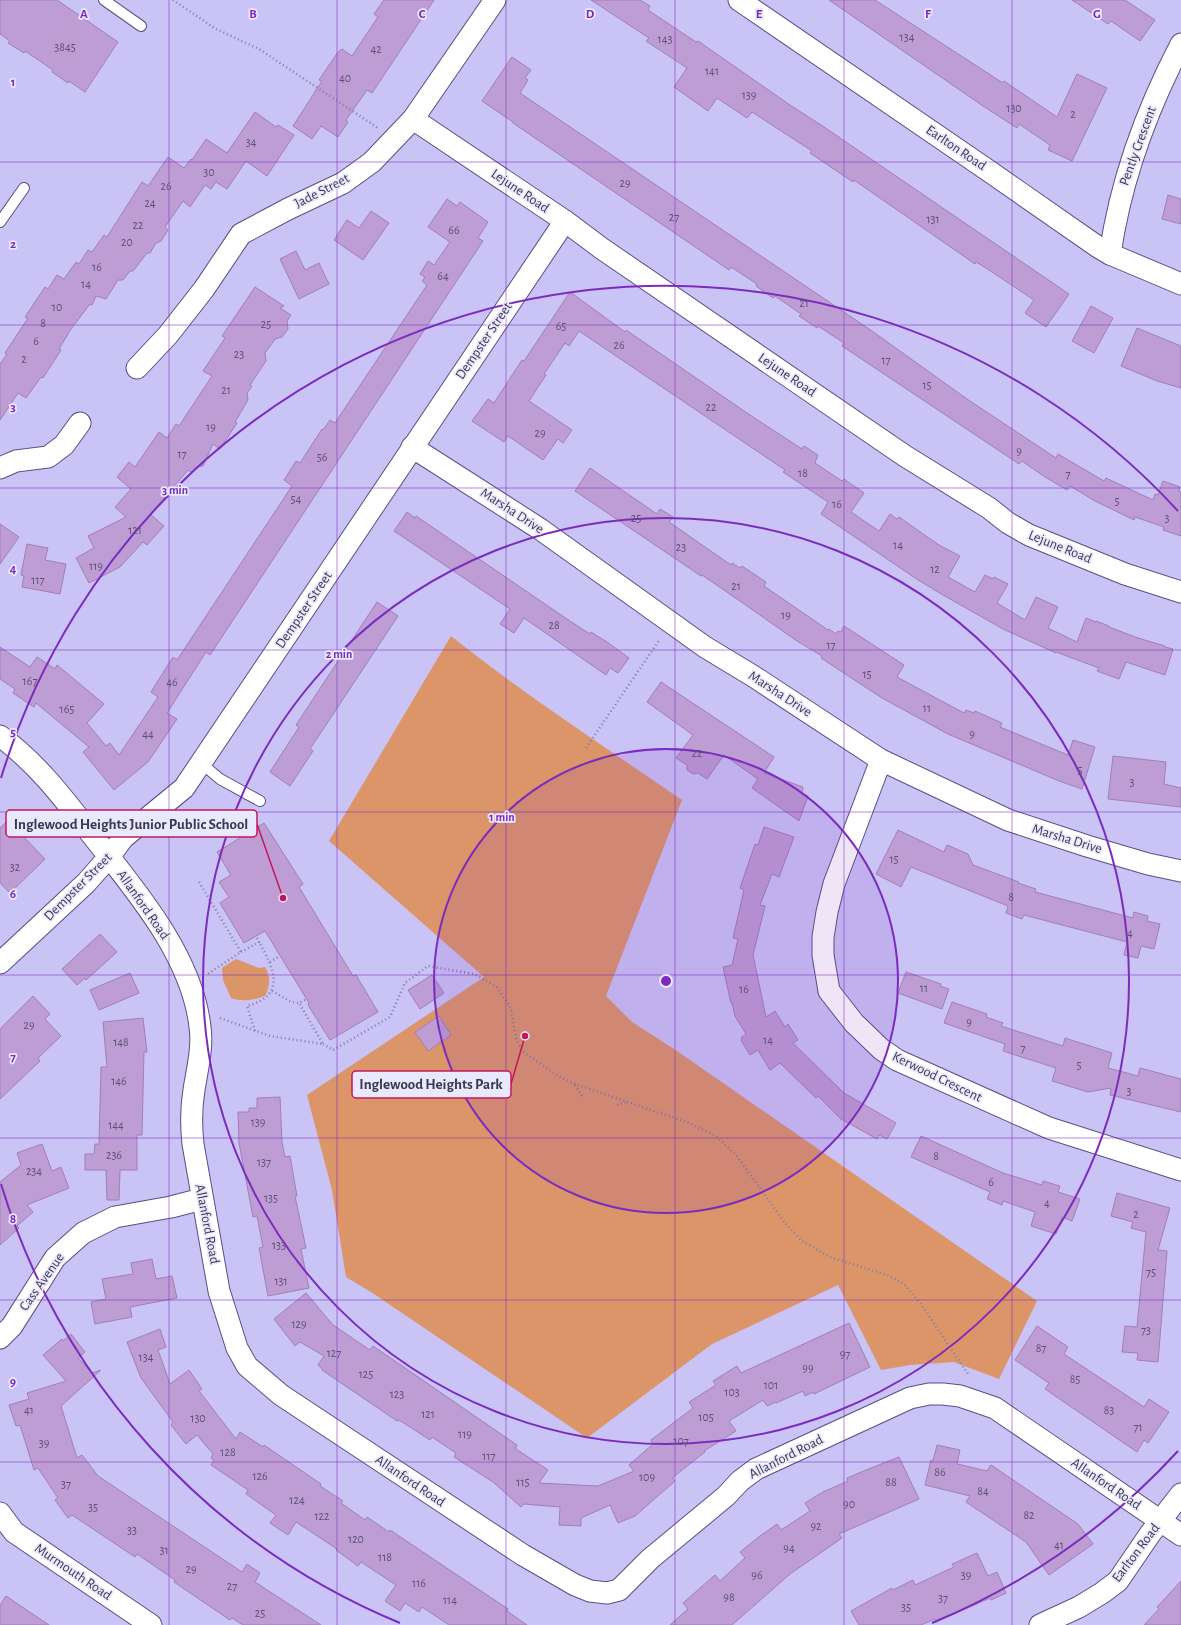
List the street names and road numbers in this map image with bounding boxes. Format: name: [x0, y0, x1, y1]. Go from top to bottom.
street label: Pently Crescent: [1117, 104, 1159, 188]
street label: Earlton Road: [923, 123, 989, 173]
street label: Lejune Road: [488, 167, 552, 215]
street label: Jade Street: [292, 171, 352, 211]
street label: Dempster Street: [453, 300, 515, 382]
street label: Lejune Road: [755, 351, 819, 399]
street label: Marsha Drive: [478, 485, 546, 537]
street label: Lejune Road: [1026, 528, 1094, 566]
street label: Dempster Street: [273, 569, 335, 651]
street label: Marsha Drive: [746, 668, 814, 720]
street label: Marsha Drive: [1030, 822, 1104, 856]
street label: Dempster Street: [41, 850, 115, 924]
street label: Allanford Road: [114, 868, 172, 942]
street label: Kerwood Crescent: [890, 1049, 984, 1105]
street label: Allanford Road: [192, 1183, 222, 1265]
street label: Cass Avenue: [17, 1250, 67, 1314]
street label: Allanford Road: [747, 1432, 825, 1482]
street label: Allanford Road: [372, 1453, 448, 1509]
street label: Allanford Road: [1068, 1456, 1144, 1512]
street label: Earlton Road: [1110, 1521, 1162, 1585]
street label: Murmouth Road: [32, 1541, 114, 1603]

